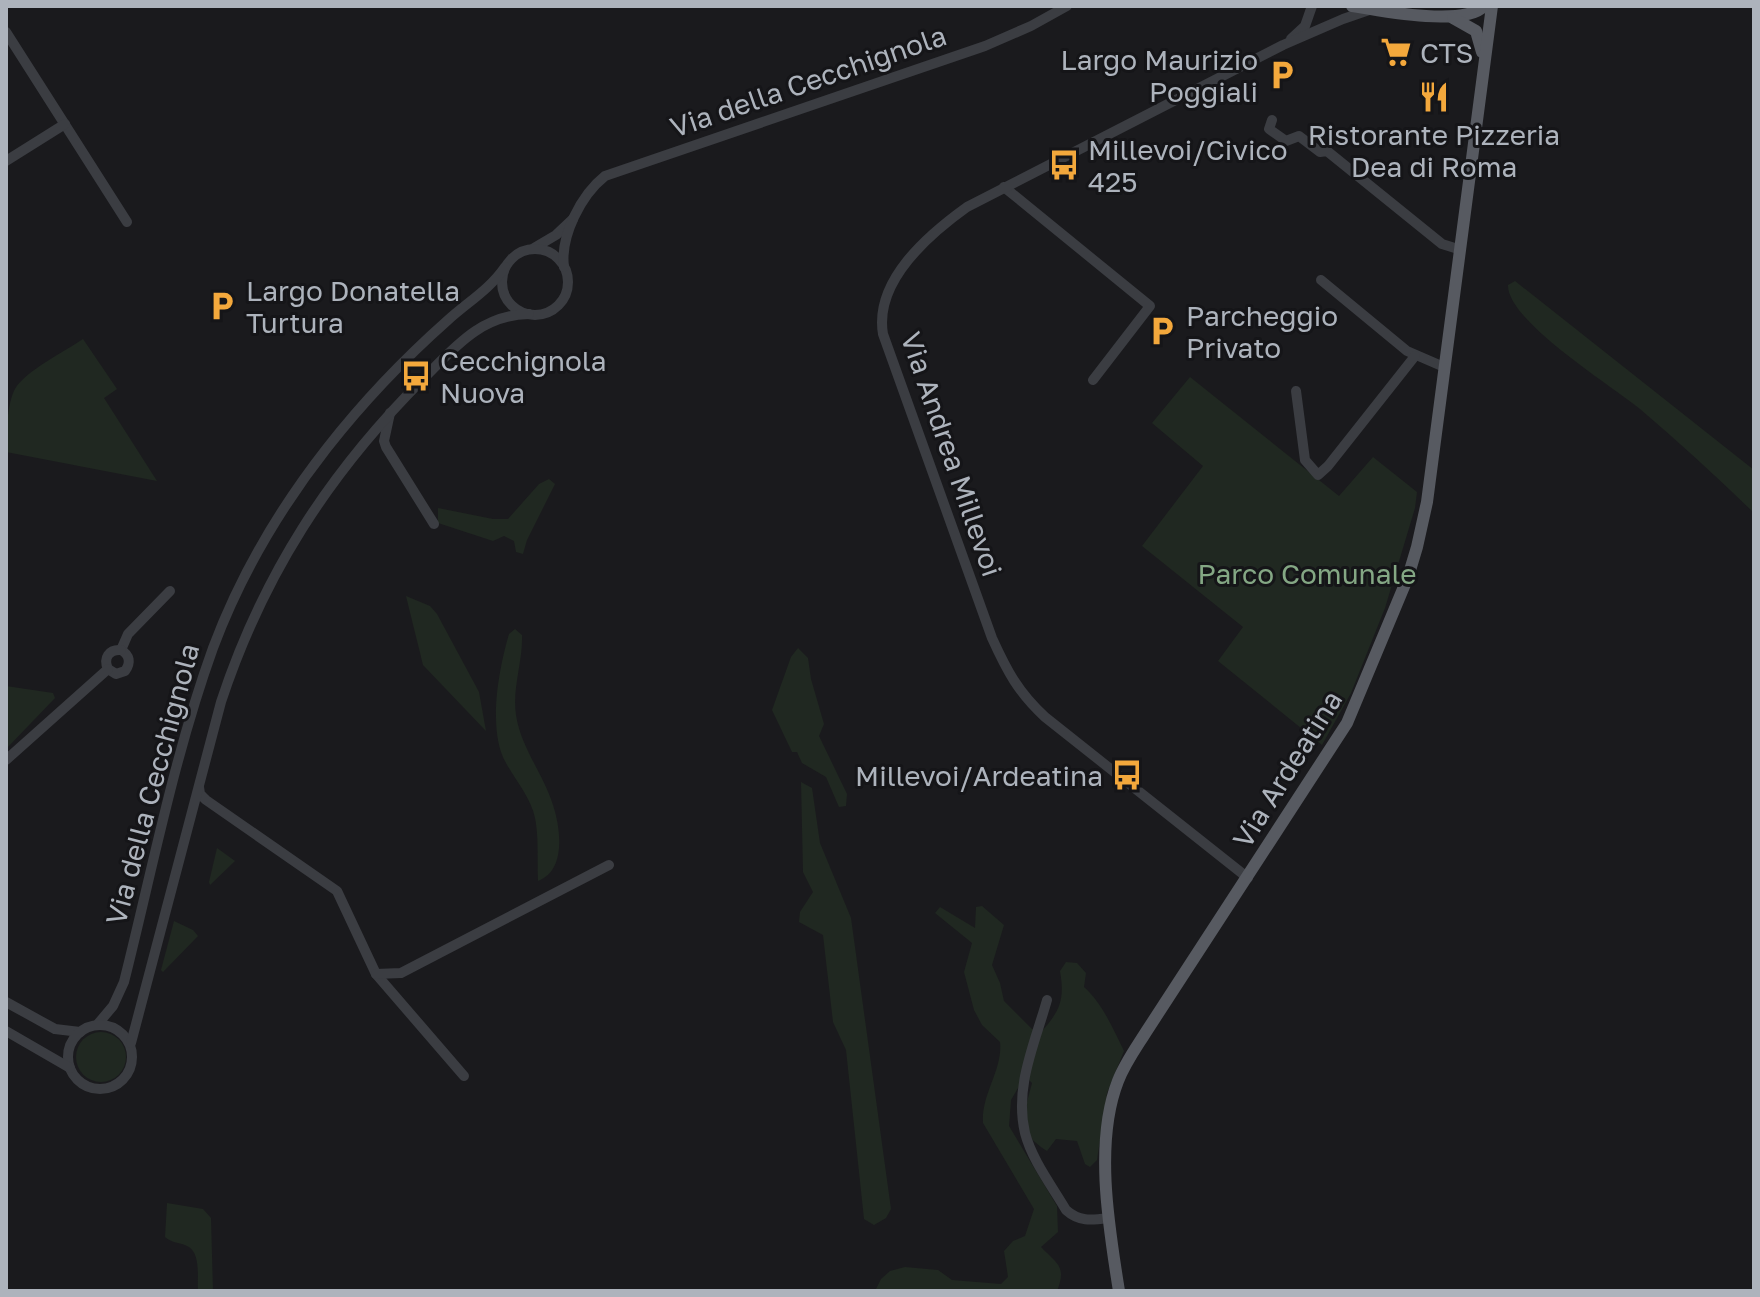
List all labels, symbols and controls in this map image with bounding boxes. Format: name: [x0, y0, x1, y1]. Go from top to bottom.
street label: Via della Cecchignola: [666, 18, 950, 144]
supermarket icon: CTS: [1379, 35, 1413, 69]
place label: CTS: [1420, 36, 1473, 69]
place label: Largo Maurizio Poggiali: [1060, 43, 1258, 108]
parking icon: Largo Maurizio Poggiali: [1265, 58, 1299, 92]
restaurant icon: Ristorante Pizzeria Dea di Roma: [1417, 80, 1451, 114]
place label: Ristorante Pizzeria Dea di Roma: [1308, 118, 1560, 183]
place label: Millevoi/Civico 425: [1088, 133, 1288, 198]
bus stop icon: Millevoi/Civico 425: [1047, 148, 1081, 182]
place label: Largo Donatella Turtura: [246, 274, 460, 339]
parking icon: Largo Donatella Turtura: [205, 289, 239, 323]
place label: Parcheggio Privato: [1186, 299, 1338, 364]
parking icon: Parcheggio Privato: [1145, 314, 1179, 348]
street label: Via Andrea Millevoi: [895, 327, 1009, 581]
place label: Cecchignola Nuova: [440, 344, 607, 409]
bus stop icon: Cecchignola Nuova: [399, 359, 433, 393]
park label: Parco Comunale: [1197, 557, 1417, 590]
street label: Via della Cecchignola: [99, 640, 205, 928]
street label: Via Ardeatina: [1226, 684, 1348, 854]
bus stop icon: Millevoi/Ardeatina: [1110, 758, 1144, 792]
place label: Millevoi/Ardeatina: [855, 759, 1103, 792]

